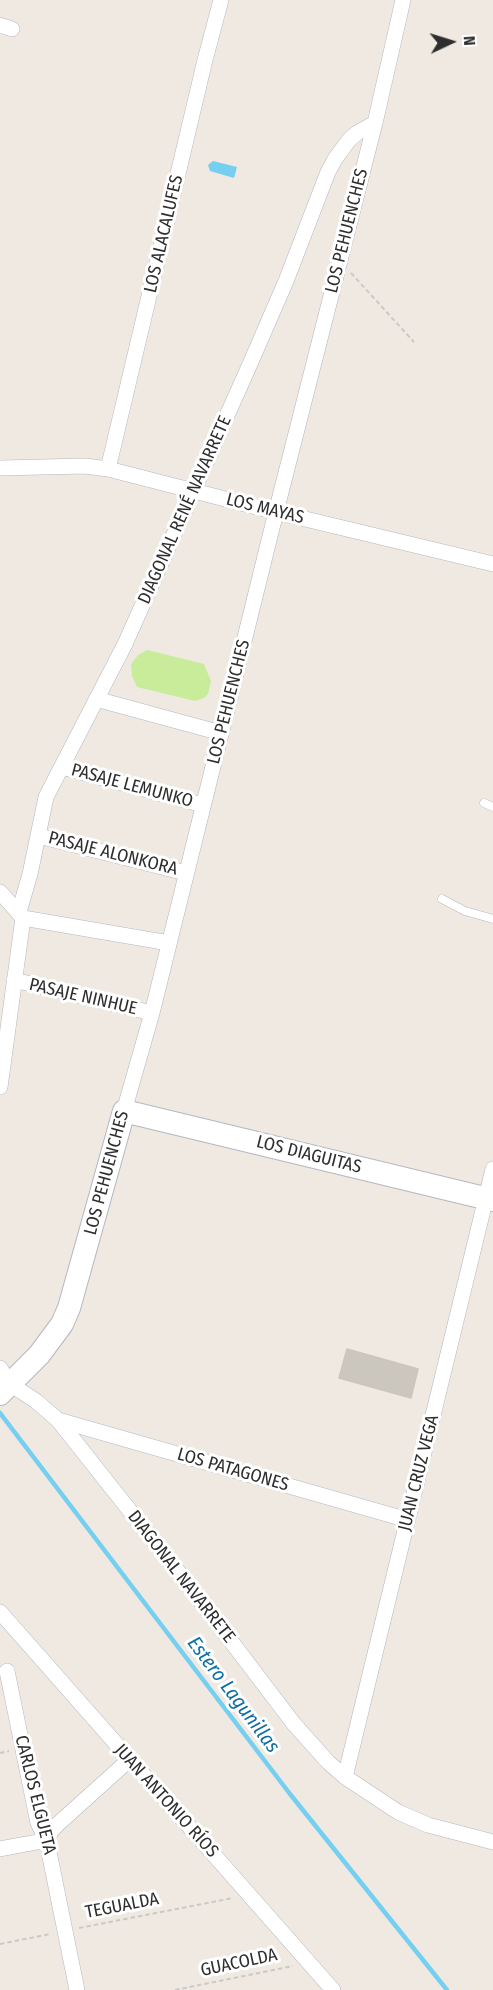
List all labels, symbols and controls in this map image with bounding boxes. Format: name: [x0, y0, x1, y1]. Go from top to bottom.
north arrow: [421, 12, 481, 72]
text: N: [460, 35, 479, 46]
street label: LOS PEHUENCHES: [321, 166, 373, 296]
street label: LOS ALACALUFES: [140, 173, 188, 295]
street label: DIAGONAL RENÉ NAVARRETE: [134, 412, 236, 608]
street label: LOS MAYAS: [224, 489, 306, 529]
street label: LOS PEHUENCHES: [203, 637, 255, 767]
street label: PASAJE LEMUNKO: [69, 759, 195, 813]
street label: PASAJE ALONKORA: [46, 828, 180, 880]
street label: PASAJE NINHUE: [27, 974, 139, 1020]
street label: LOS PEHUENCHES: [80, 1109, 134, 1237]
street label: LOS DIAGUITAS: [254, 1132, 364, 1178]
street label: JUAN CRUZ VEGA: [394, 1413, 444, 1533]
street label: LOS PATAGONES: [175, 1444, 291, 1496]
street label: DIAGONAL NAVARRETE: [123, 1507, 239, 1647]
water label: Estero Lagunillas: [182, 1632, 284, 1758]
street label: CARLOS ELGUETA: [10, 1733, 60, 1857]
street label: JUAN ANTONIO RÍOS: [109, 1740, 223, 1862]
street label: TEGUALDA: [83, 1888, 161, 1924]
street label: GUACOLDA: [199, 1944, 279, 1982]

